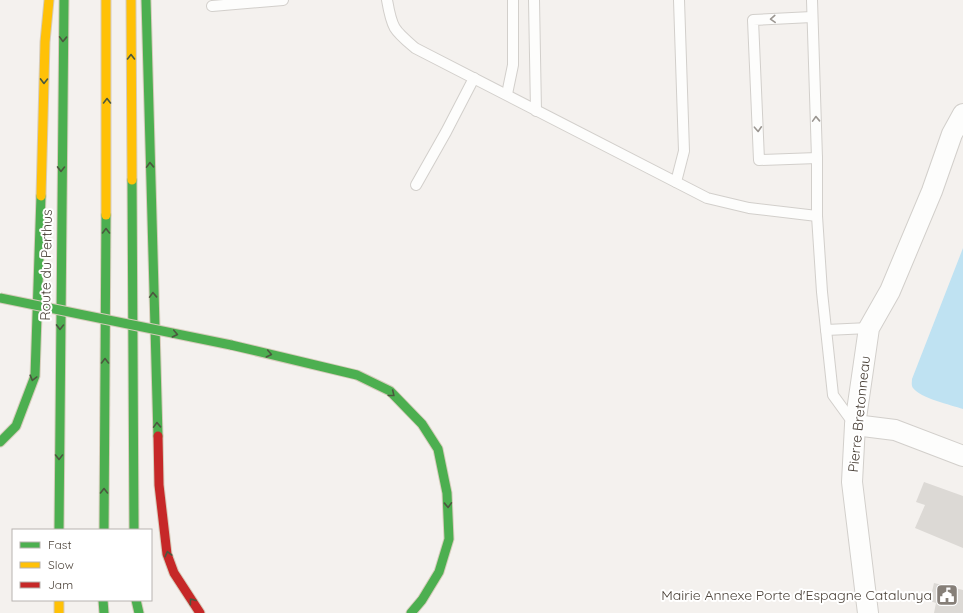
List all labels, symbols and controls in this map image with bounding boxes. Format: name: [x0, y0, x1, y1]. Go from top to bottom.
one-way arrow: [770, 14, 776, 23]
one-way arrow: [59, 36, 67, 42]
one-way arrow: [127, 54, 135, 60]
one-way arrow: [40, 78, 48, 84]
one-way arrow: [103, 98, 111, 104]
one-way arrow: [812, 116, 820, 122]
one-way arrow: [754, 126, 762, 132]
one-way arrow: [145, 162, 154, 168]
one-way arrow: [57, 166, 65, 172]
street label: Route du Perthus: [36, 209, 56, 321]
one-way arrow: [102, 228, 110, 234]
one-way arrow: [149, 292, 158, 298]
one-way arrow: [56, 324, 64, 330]
one-way arrow: [172, 330, 179, 338]
one-way arrow: [266, 349, 272, 357]
street label: Pierre Bretonneau: [844, 355, 874, 473]
one-way arrow: [101, 358, 109, 364]
one-way arrow: [29, 375, 38, 382]
one-way arrow: [387, 389, 394, 396]
one-way arrow: [153, 422, 161, 428]
one-way arrow: [55, 454, 63, 460]
one-way arrow: [100, 488, 108, 494]
one-way arrow: [443, 502, 452, 508]
legend: [12, 529, 152, 601]
text: Fast: [48, 537, 72, 552]
one-way arrow: [164, 551, 172, 557]
text: Slow: [48, 557, 74, 572]
text: Jam: [48, 577, 73, 592]
public building icon: Mairie Annexe Porte d'Espagne Catalunya: [934, 582, 960, 608]
place label: Mairie Annexe Porte d'Espagne Catalunya: [661, 586, 932, 604]
one-way arrow: [190, 599, 197, 606]

